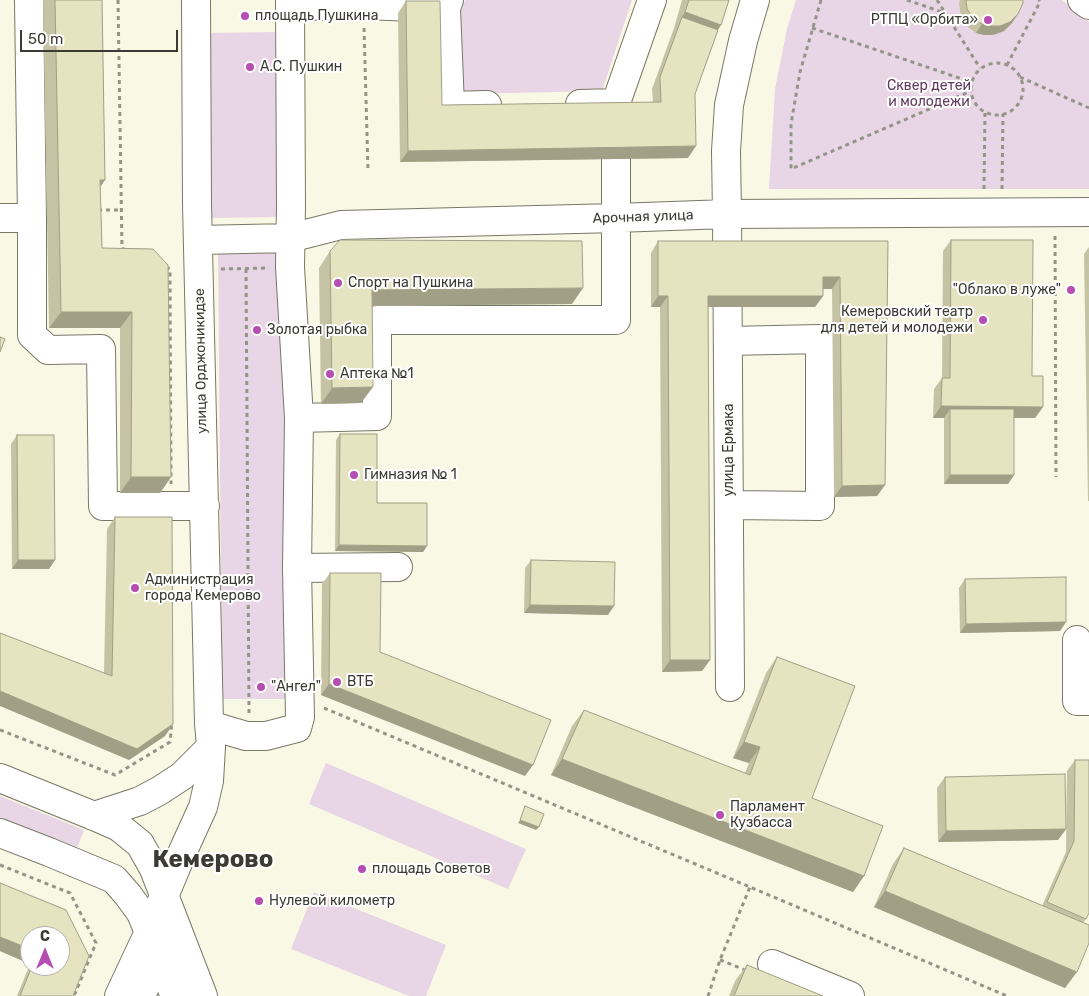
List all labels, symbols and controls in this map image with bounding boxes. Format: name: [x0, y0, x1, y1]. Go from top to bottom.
place label: площадь Пушкина: [255, 8, 378, 24]
marker: площадь Пушкина: [239, 10, 251, 22]
place label: РТПЦ «Орбита»: [871, 12, 978, 28]
marker: РТПЦ «Орбита»: [982, 14, 994, 26]
scale bar: [22, 20, 180, 52]
text: 50 m: [28, 30, 63, 48]
place label: А.С. Пушкин: [260, 59, 342, 75]
marker: А.С. Пушкин: [244, 61, 256, 73]
park label: Сквер детей и молодежи: [887, 78, 971, 110]
street label: Арочная улица: [592, 207, 694, 227]
place label: Спорт на Пушкина: [348, 275, 473, 291]
marker: Спорт на Пушкина: [332, 277, 344, 289]
place label: "Облако в луже": [953, 282, 1061, 298]
marker: "Облако в луже": [1065, 284, 1077, 296]
street label: улица Орджоникидзе: [191, 288, 211, 434]
place label: Кемеровский театр для детей и молодежи: [821, 304, 973, 336]
marker: Кемеровский театр для детей и молодежи: [977, 314, 989, 326]
place label: Золотая рыбка: [267, 322, 367, 338]
marker: Золотая рыбка: [251, 324, 263, 336]
place label: Аптека №1: [340, 366, 414, 382]
marker: Аптека №1: [324, 368, 336, 380]
street label: улица Ермака: [721, 403, 737, 497]
place label: Гимназия № 1: [364, 467, 457, 483]
marker: Гимназия № 1: [348, 469, 360, 481]
place label: Администрация города Кемерово: [145, 572, 261, 604]
marker: Администрация города Кемерово: [129, 582, 141, 594]
place label: ВТБ: [347, 674, 373, 690]
marker: ВТБ: [331, 676, 343, 688]
place label: "Ангел": [271, 679, 321, 695]
marker: "Ангел": [255, 681, 267, 693]
place label: Парламент Кузбасса: [730, 799, 805, 832]
marker: Парламент Кузбасса: [714, 809, 726, 821]
district label: Кемерово: [152, 846, 274, 874]
place label: площадь Советов: [372, 861, 491, 877]
marker: площадь Советов: [356, 863, 368, 875]
place label: Нулевой километр: [269, 893, 395, 909]
marker: Нулевой километр: [253, 895, 265, 907]
north arrow: [20, 926, 70, 976]
text: С: [40, 928, 50, 945]

